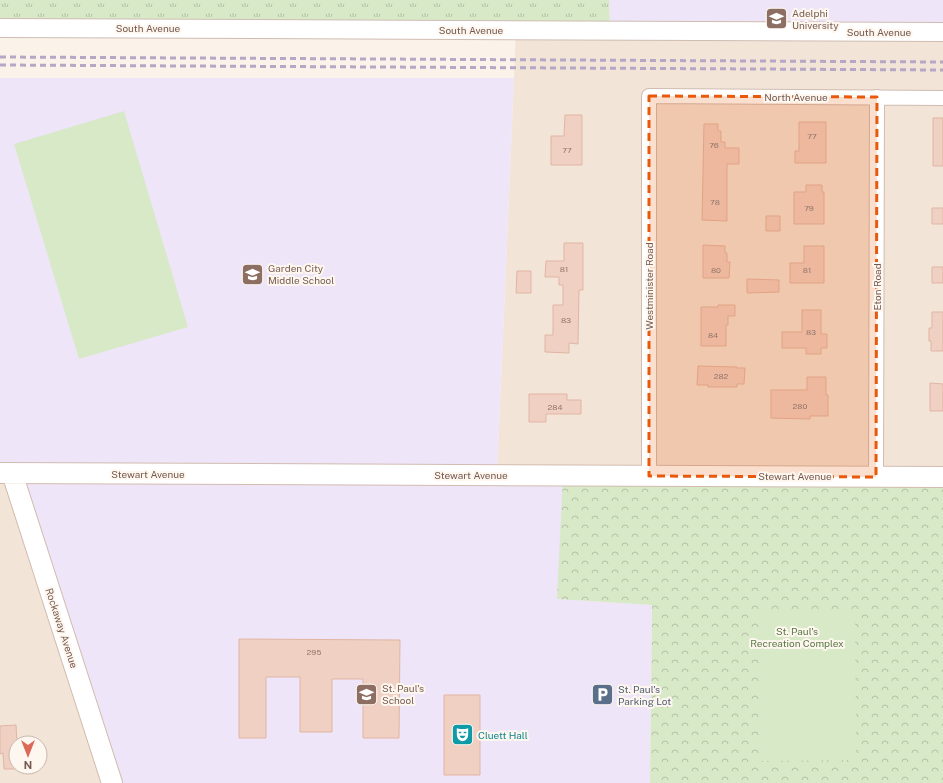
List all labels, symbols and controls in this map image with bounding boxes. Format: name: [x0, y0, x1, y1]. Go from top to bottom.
school or university icon: Adelphi University: [763, 6, 789, 32]
place label: Adelphi University: [792, 7, 839, 31]
street label: South Avenue: [116, 22, 181, 34]
street label: South Avenue: [439, 24, 504, 36]
street label: South Avenue: [847, 26, 912, 38]
street label: North Avenue: [764, 91, 828, 103]
house number: 77: [807, 131, 817, 141]
house number: 76: [709, 140, 719, 150]
house number: 77: [562, 145, 572, 155]
house number: 78: [710, 197, 720, 207]
house number: 79: [804, 203, 814, 213]
street label: Westminister Road: [643, 242, 655, 330]
school or university icon: Garden City Middle School: [240, 261, 266, 287]
place label: Garden City Middle School: [268, 262, 334, 286]
street label: Eton Road: [871, 263, 883, 311]
house number: 81: [560, 264, 568, 274]
house number: 80: [711, 265, 721, 275]
house number: 81: [803, 265, 811, 275]
house number: 83: [561, 315, 571, 325]
house number: 83: [806, 327, 816, 337]
house number: 84: [708, 330, 718, 340]
house number: 282: [714, 371, 729, 381]
house number: 280: [793, 401, 807, 411]
house number: 284: [548, 402, 562, 412]
street label: Stewart Avenue: [111, 468, 185, 480]
street label: Stewart Avenue: [434, 469, 508, 481]
street label: Stewart Avenue: [758, 470, 832, 482]
street label: Rockaway Avenue: [43, 586, 81, 670]
park label: St. Paul's Recreation Complex: [750, 625, 844, 649]
house number: 295: [307, 647, 321, 657]
school or university icon: St. Paul's School: [353, 681, 379, 707]
place label: St. Paul's School: [382, 682, 424, 706]
parking icon: St. Paul's Parking Lot: [590, 682, 616, 708]
place label: St. Paul's Parking Lot: [618, 683, 671, 707]
theatre icon: Cluett Hall: [449, 722, 475, 748]
place label: Cluett Hall: [478, 729, 528, 741]
north arrow: [8, 735, 48, 775]
text: N: [24, 759, 32, 771]

